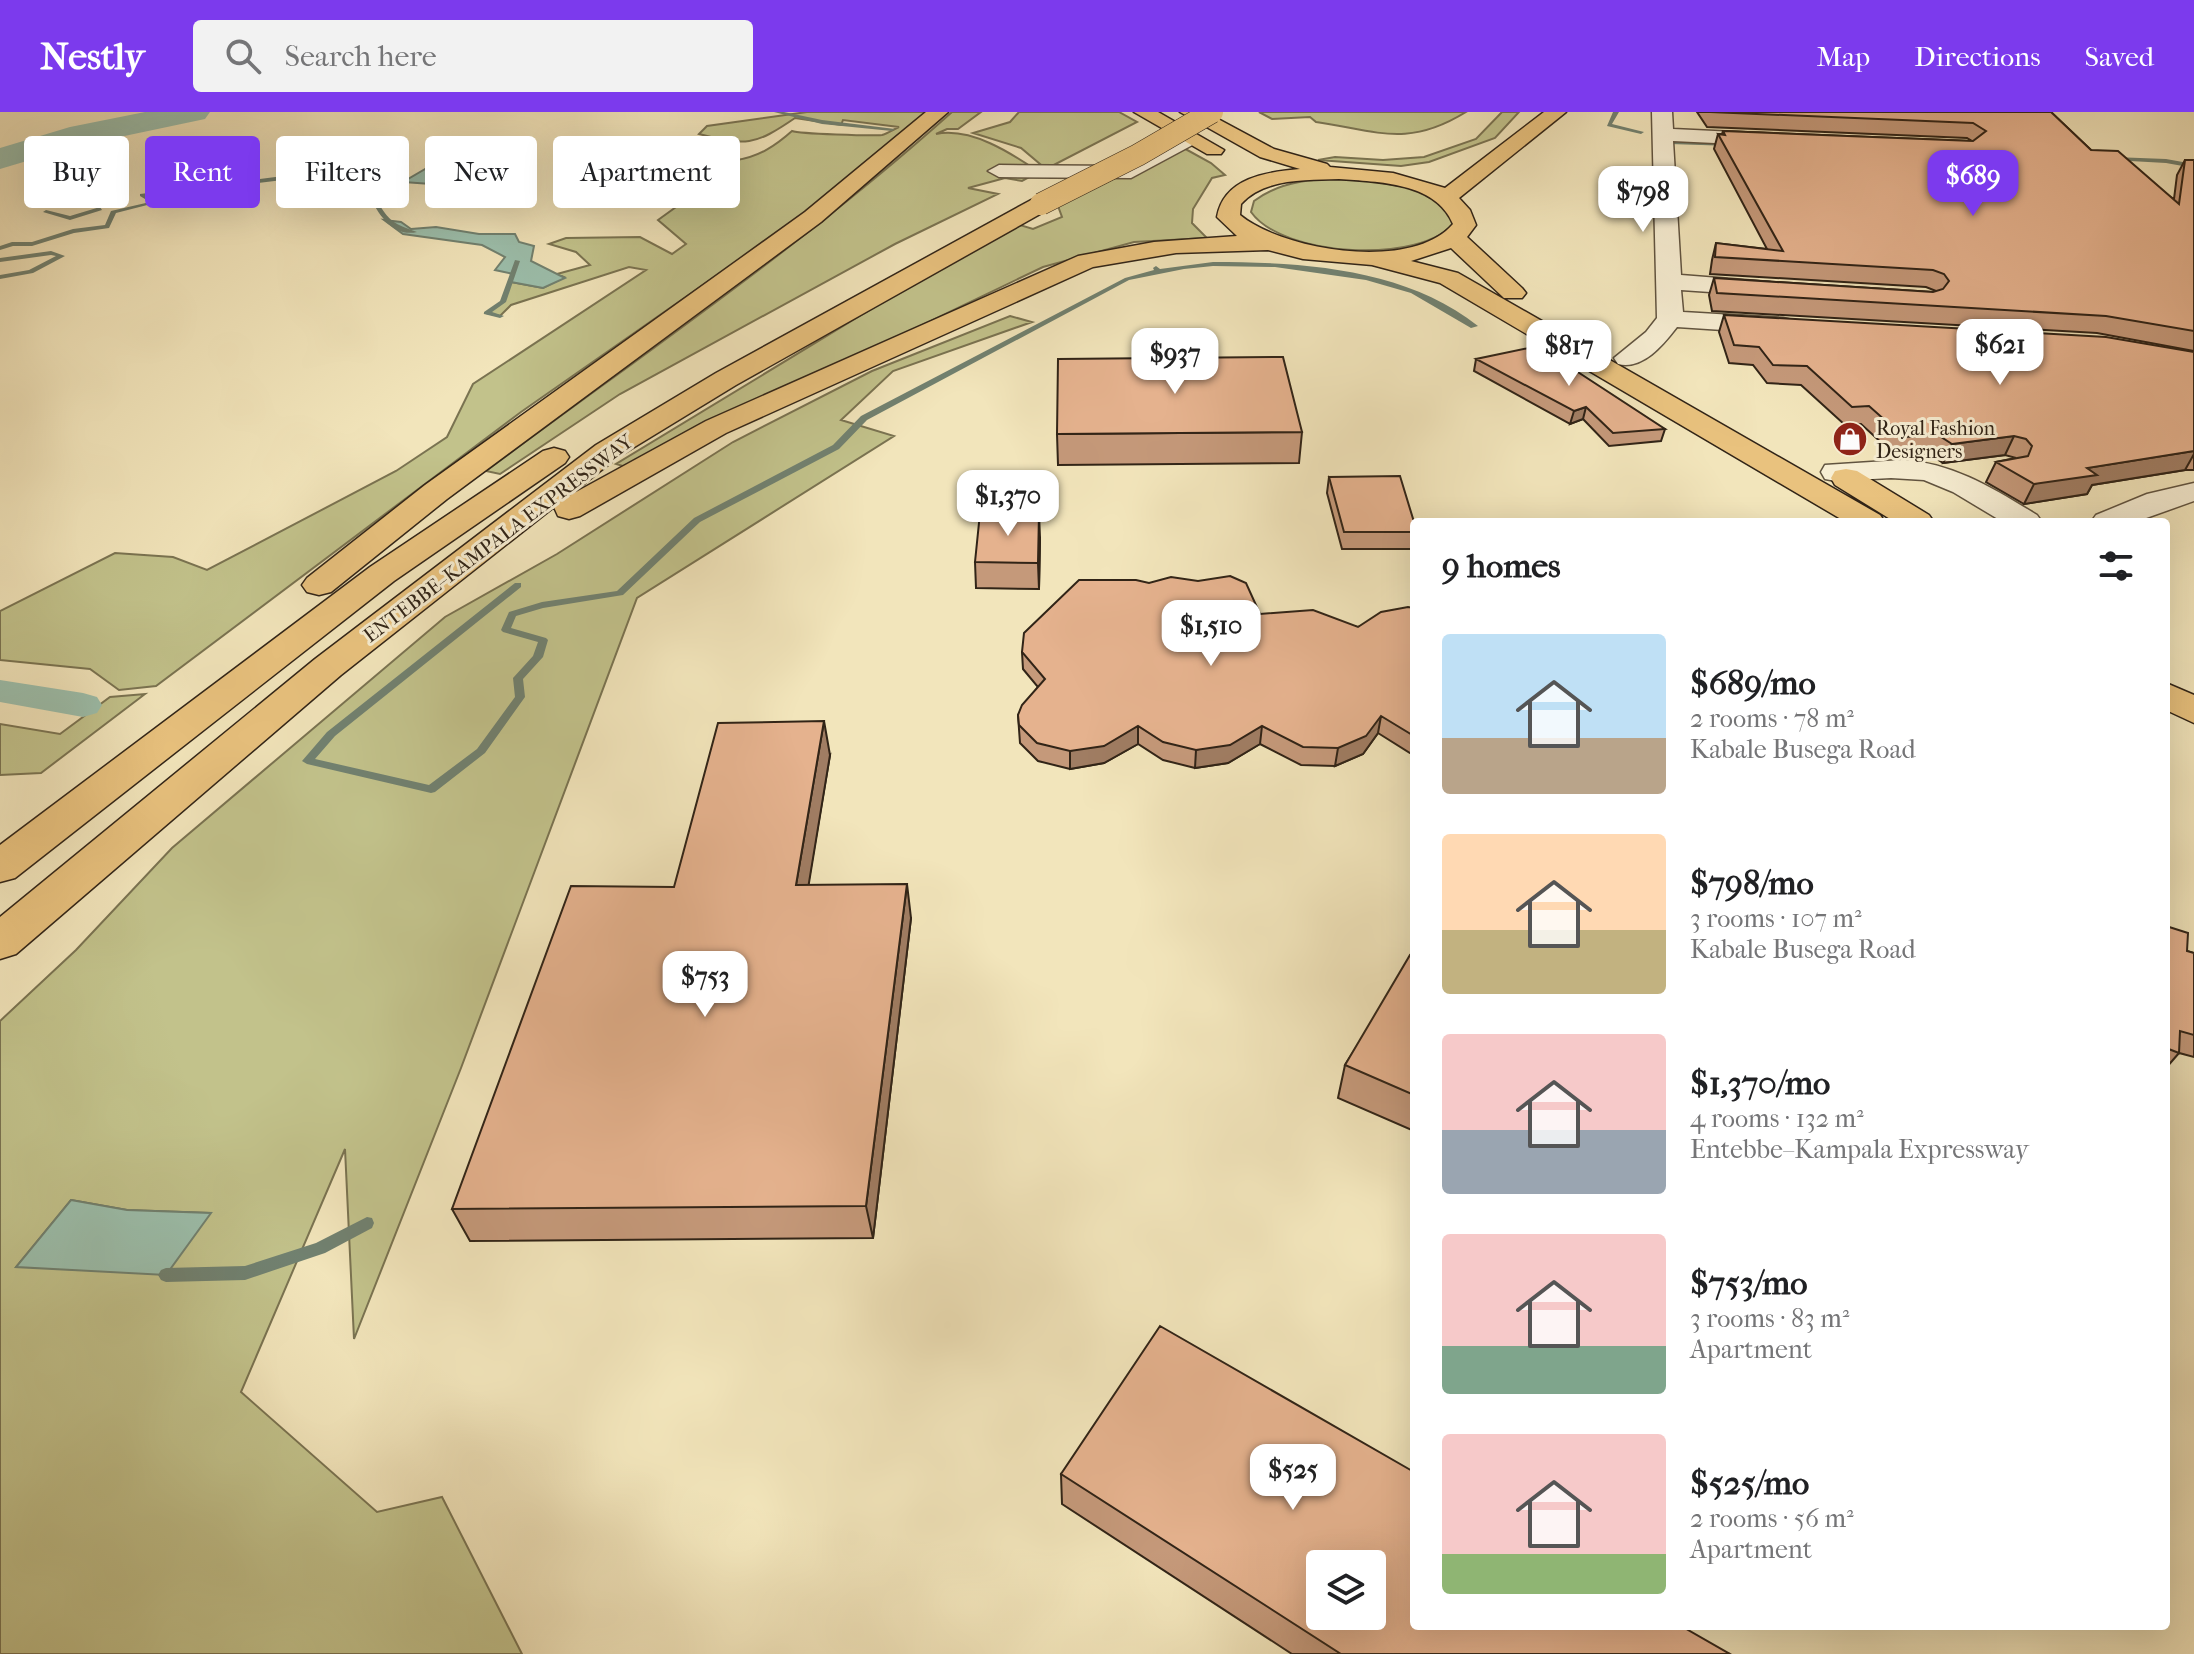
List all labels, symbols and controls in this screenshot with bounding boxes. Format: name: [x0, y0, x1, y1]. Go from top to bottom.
search box: [193, 20, 753, 92]
text: Nestly: [40, 34, 145, 79]
icon: search: [221, 34, 265, 78]
text: Search here: [285, 39, 437, 74]
text: Map: [1817, 40, 1870, 73]
text: Directions: [1914, 40, 2041, 73]
text: Saved: [2085, 40, 2154, 73]
chip: Buy: [24, 136, 129, 208]
chip: Rent: [145, 136, 260, 208]
chip: Filters: [276, 136, 409, 208]
chip: New: [425, 136, 537, 208]
chip: Apartment: [553, 136, 740, 208]
pin: $689: [1926, 150, 2020, 218]
text: $689: [1945, 160, 2001, 191]
pin: $798: [1596, 166, 1690, 234]
text: $798: [1616, 176, 1670, 207]
pin: $621: [1953, 319, 2047, 387]
pin: $817: [1522, 320, 1616, 388]
pin: $937: [1128, 328, 1222, 396]
text: $621: [1974, 329, 2026, 360]
text: $817: [1544, 330, 1594, 361]
text: $937: [1149, 338, 1201, 369]
place label: Royal Fashion Designers: [1876, 417, 1995, 463]
shop icon: Royal Fashion Designers: [1831, 420, 1869, 458]
street label: ENTEBBE–KAMPALA EXPRESSWAY: [359, 429, 639, 647]
pin: $1,370: [943, 470, 1073, 538]
text: $1,370: [975, 480, 1041, 511]
icon: filters: [2094, 544, 2138, 588]
text: 9 homes: [1442, 546, 1561, 586]
pin: $1,510: [1146, 600, 1276, 668]
text: $1,510: [1180, 610, 1242, 641]
text: $689/mo: [1690, 663, 1816, 703]
icon: home: [1506, 666, 1602, 762]
text: 2 rooms · 78 m²: [1690, 703, 1854, 734]
text: Kabale Busega Road: [1690, 734, 1916, 765]
text: $798/mo: [1690, 863, 1814, 903]
icon: home: [1506, 866, 1602, 962]
text: 3 rooms · 107 m²: [1690, 903, 1862, 934]
text: Kabale Busega Road: [1690, 934, 1916, 965]
pin: $753: [658, 951, 752, 1019]
text: $753: [681, 961, 729, 992]
text: $1,370/mo: [1690, 1063, 1830, 1103]
icon: home: [1506, 1066, 1602, 1162]
text: 4 rooms · 132 m²: [1690, 1103, 1864, 1134]
text: Entebbe–Kampala Expressway: [1690, 1134, 2029, 1165]
text: $753/mo: [1690, 1263, 1807, 1303]
icon: home: [1506, 1266, 1602, 1362]
text: 3 rooms · 83 m²: [1690, 1303, 1849, 1334]
text: Apartment: [1690, 1334, 1812, 1365]
pin: $525: [1246, 1444, 1340, 1512]
text: $525: [1268, 1454, 1318, 1485]
text: $525/mo: [1690, 1463, 1809, 1503]
icon: home: [1506, 1466, 1602, 1562]
text: 2 rooms · 56 m²: [1690, 1503, 1854, 1534]
text: Apartment: [1690, 1534, 1812, 1565]
map controls: [1306, 1550, 1386, 1630]
button: layers: [1306, 1550, 1386, 1630]

